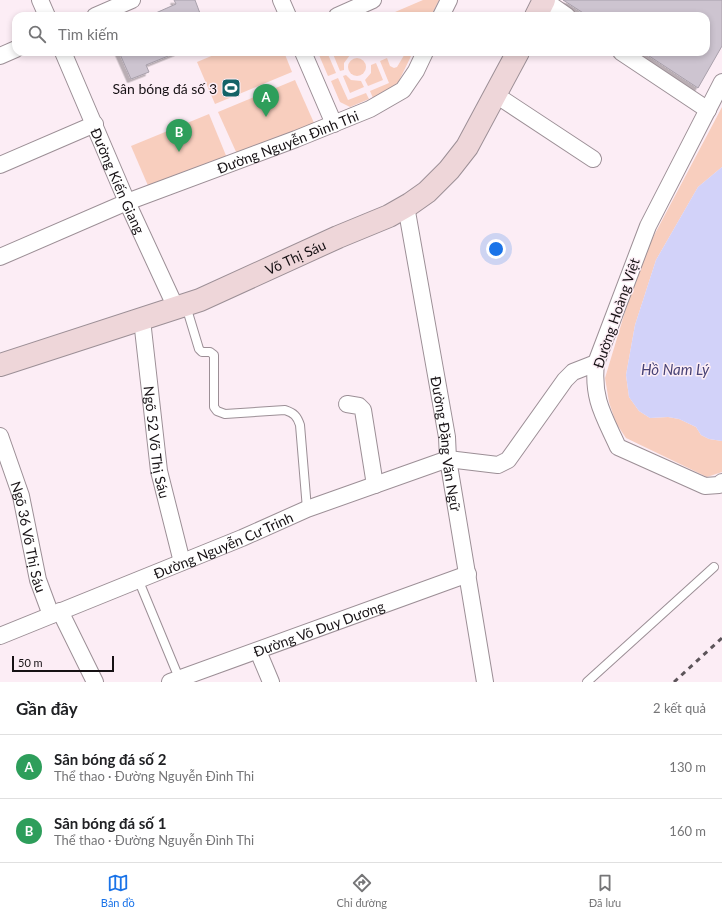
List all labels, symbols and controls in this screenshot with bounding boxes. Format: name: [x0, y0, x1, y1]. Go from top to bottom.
search box: [12, 12, 710, 56]
icon: search: [26, 23, 48, 45]
text: Tìm kiếm: [58, 25, 118, 43]
sports icon: Sân bóng đá số 3: [220, 77, 242, 99]
place label: Sân bóng đá số 3: [113, 80, 217, 97]
pin: A: [253, 84, 279, 117]
street label: Đường Nguyễn Đình Thi: [214, 106, 361, 176]
pin: B: [166, 119, 192, 152]
street label: Đường Kiến Giang: [88, 125, 149, 236]
street label: Võ Thị Sáu: [262, 235, 328, 278]
your location: [486, 239, 506, 259]
street label: Đường Hoàng Việt: [589, 256, 643, 370]
water label: Hồ Nam Lý: [641, 360, 710, 378]
street label: Đường Đặng Văn Ngữ: [428, 375, 465, 513]
street label: Ngõ 52 Võ Thị Sáu: [141, 385, 174, 500]
street label: Ngõ 36 Võ Thị Sáu: [8, 479, 50, 595]
street label: Đường Nguyễn Cư Trinh: [151, 508, 296, 582]
street label: Đường Võ Duy Dương: [251, 597, 386, 660]
scale bar: [12, 654, 114, 673]
text: 50 m: [18, 656, 43, 669]
text: Gần đây: [16, 698, 78, 719]
text: 2 kết quả: [653, 700, 706, 716]
text: Sân bóng đá số 2: [54, 750, 166, 768]
text: A: [24, 759, 34, 775]
text: 130 m: [669, 759, 706, 775]
text: Thể thao · Đường Nguyễn Đình Thi: [54, 768, 254, 784]
text: Sân bóng đá số 1: [54, 814, 166, 832]
text: B: [25, 823, 33, 839]
text: 160 m: [669, 823, 706, 839]
text: Thể thao · Đường Nguyễn Đình Thi: [54, 832, 254, 848]
tab: Bản đồ: [101, 872, 135, 909]
tab: Chỉ đường: [336, 872, 387, 909]
tab: Đã lưu: [589, 872, 621, 909]

